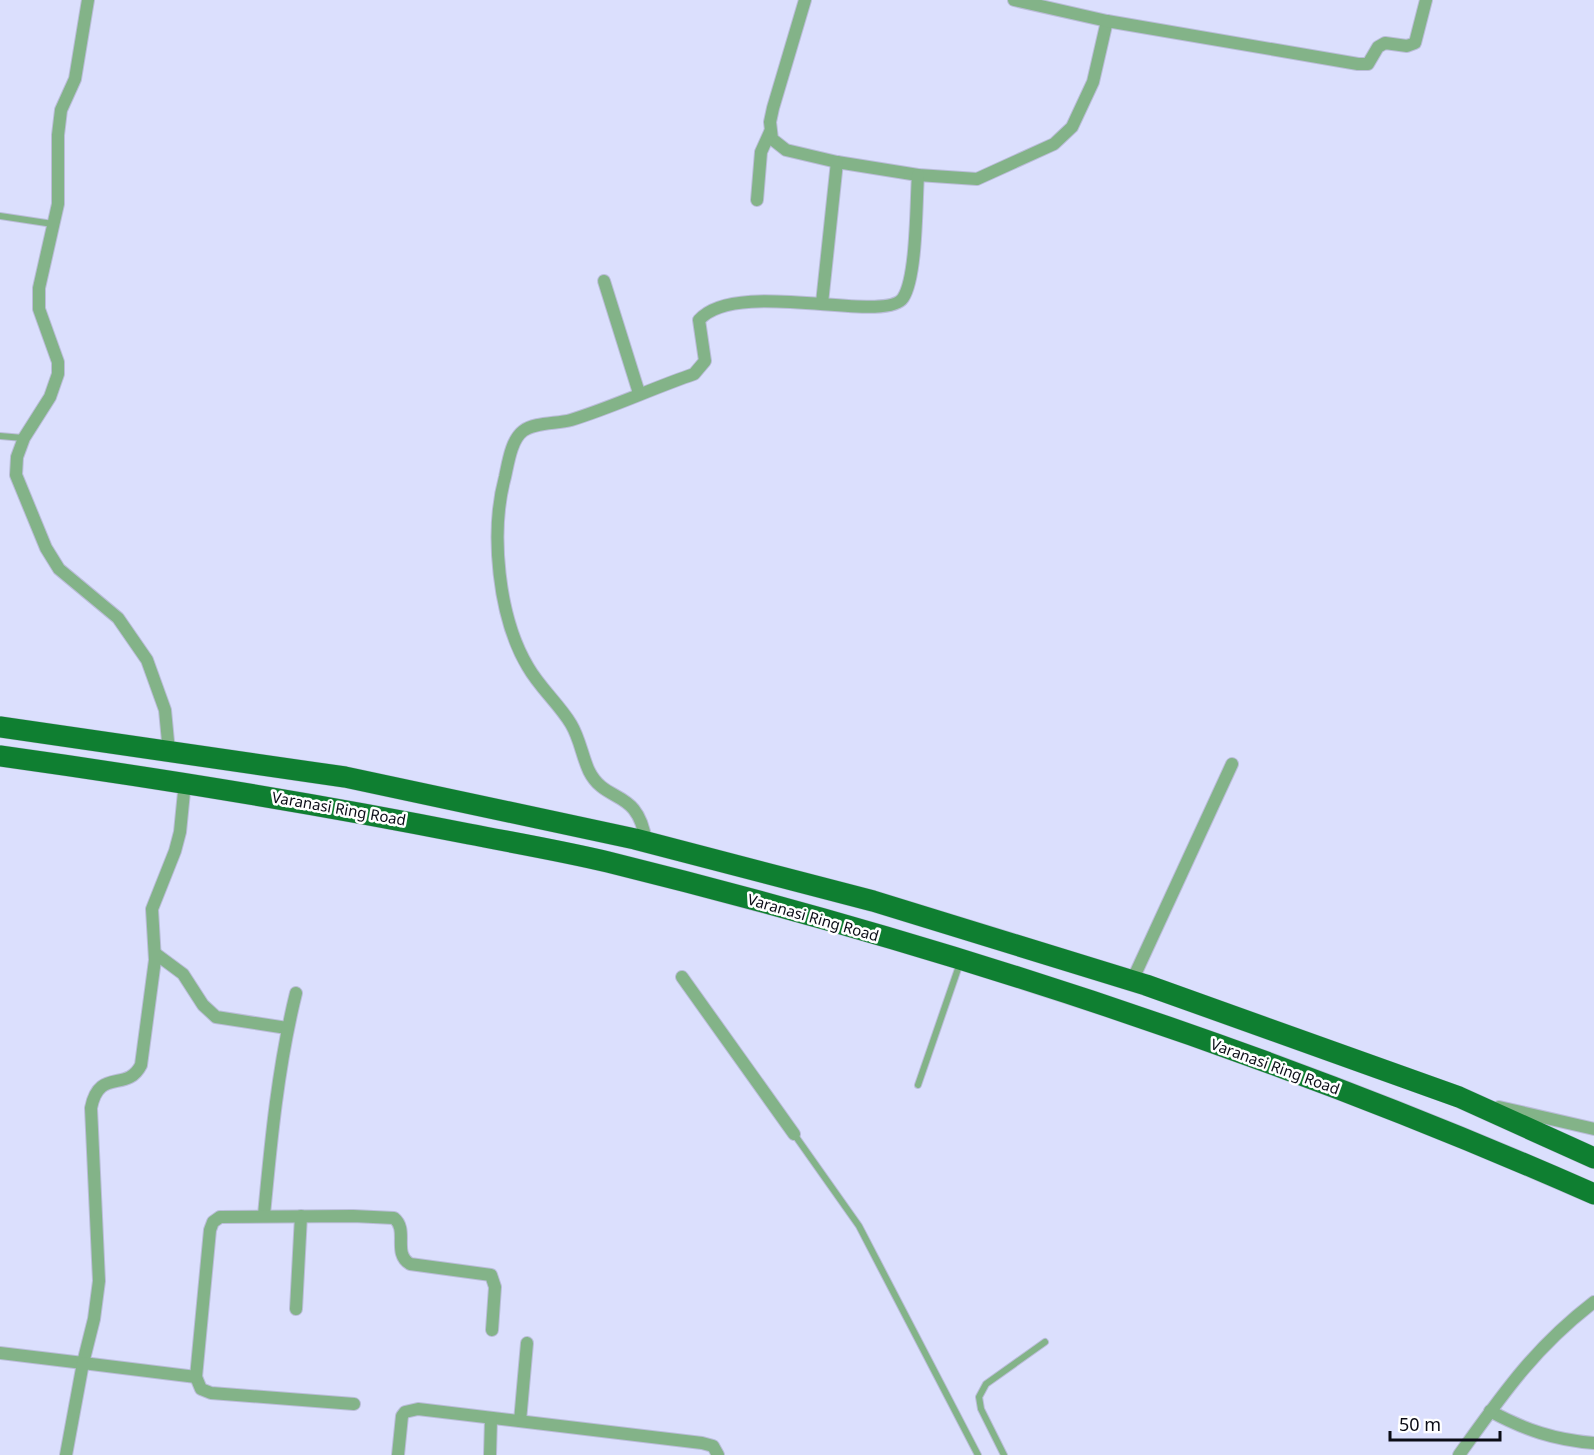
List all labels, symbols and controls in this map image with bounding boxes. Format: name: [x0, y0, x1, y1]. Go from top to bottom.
street label: Varanasi Ring Road: [271, 786, 408, 830]
street label: Varanasi Ring Road: [745, 889, 881, 945]
street label: Varanasi Ring Road: [1208, 1033, 1343, 1099]
scale bar: [1390, 1404, 1500, 1442]
text: 50 m: [1399, 1412, 1441, 1436]

